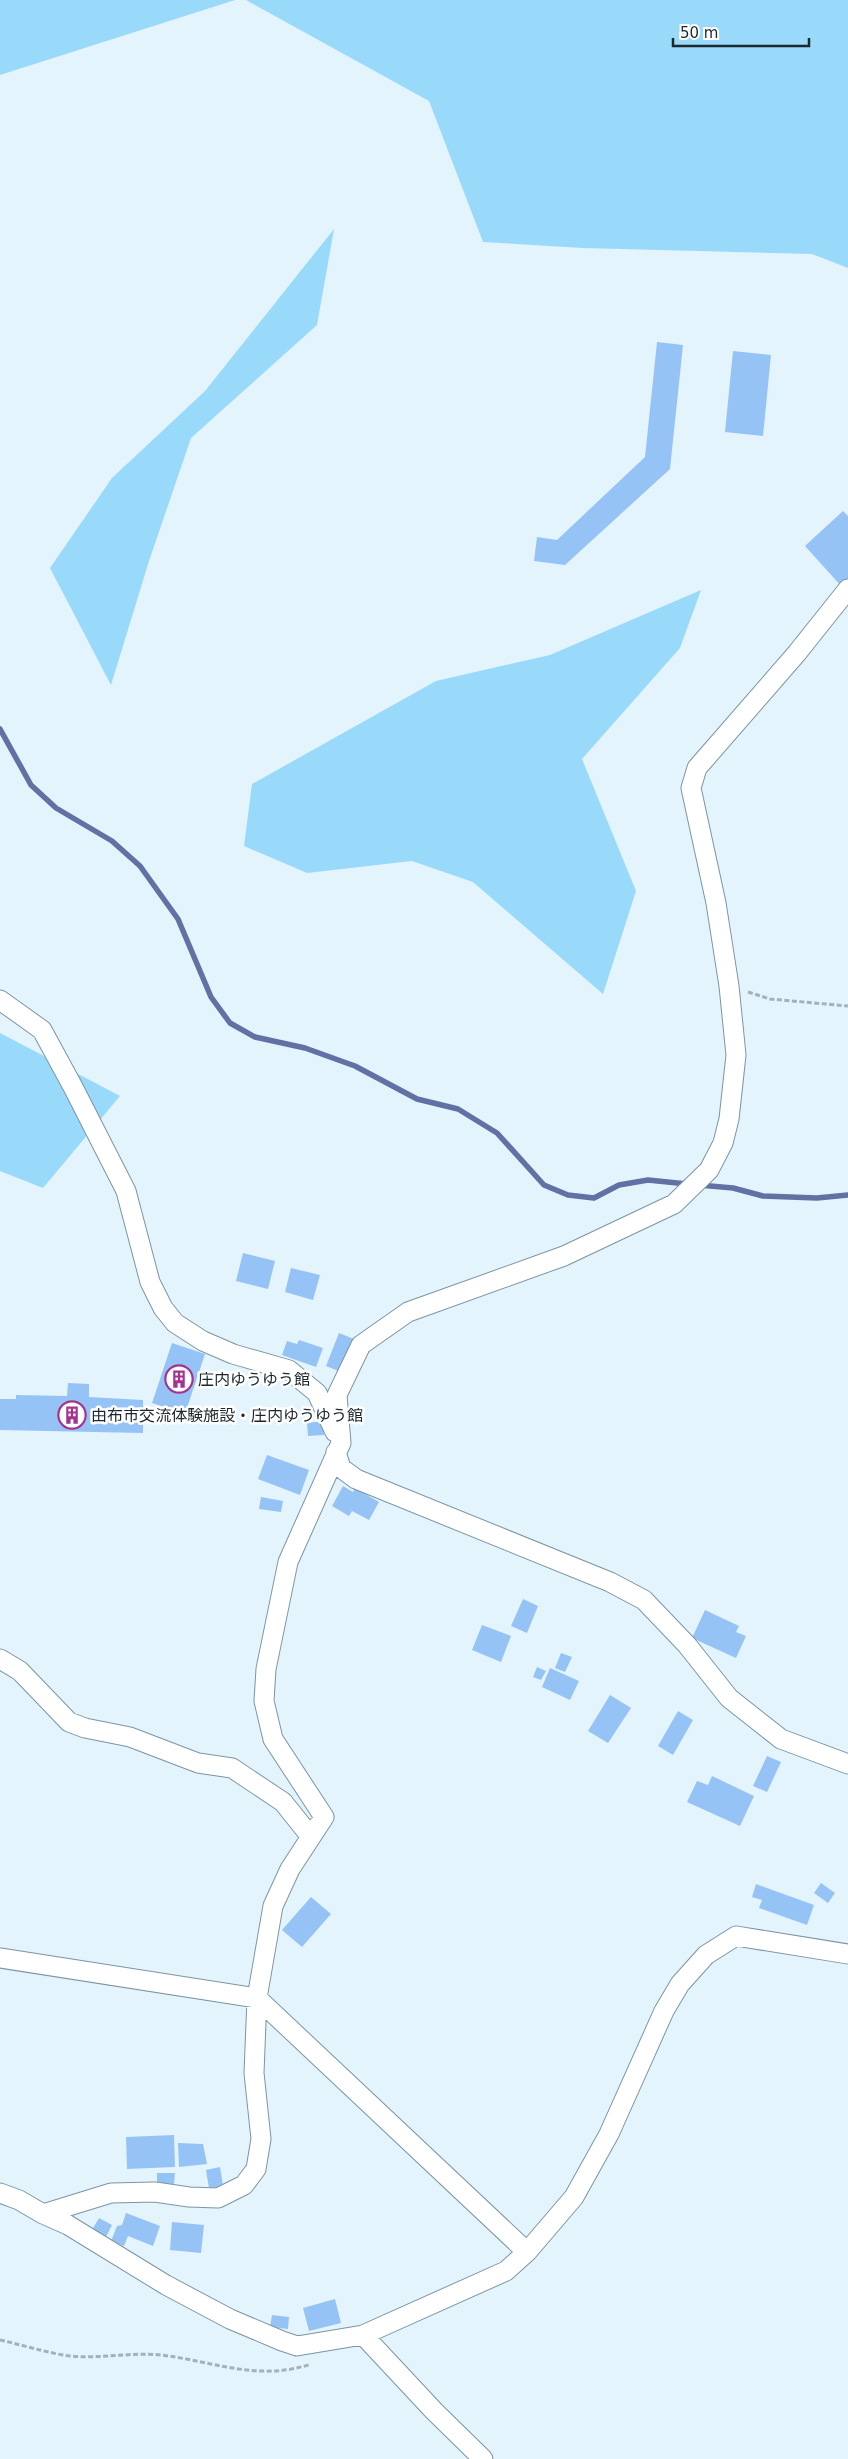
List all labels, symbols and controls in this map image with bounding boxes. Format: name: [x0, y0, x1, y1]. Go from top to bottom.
scale bar: [673, 15, 809, 47]
text: 50 m: [680, 24, 718, 42]
building icon: 庄内ゆうゆう館: [164, 1364, 194, 1394]
place label: 庄内ゆうゆう館: [198, 1370, 310, 1389]
building icon: 由布市交流体験施設・庄内ゆうゆう館: [57, 1400, 87, 1430]
place label: 由布市交流体験施設・庄内ゆうゆう館: [91, 1406, 363, 1425]

